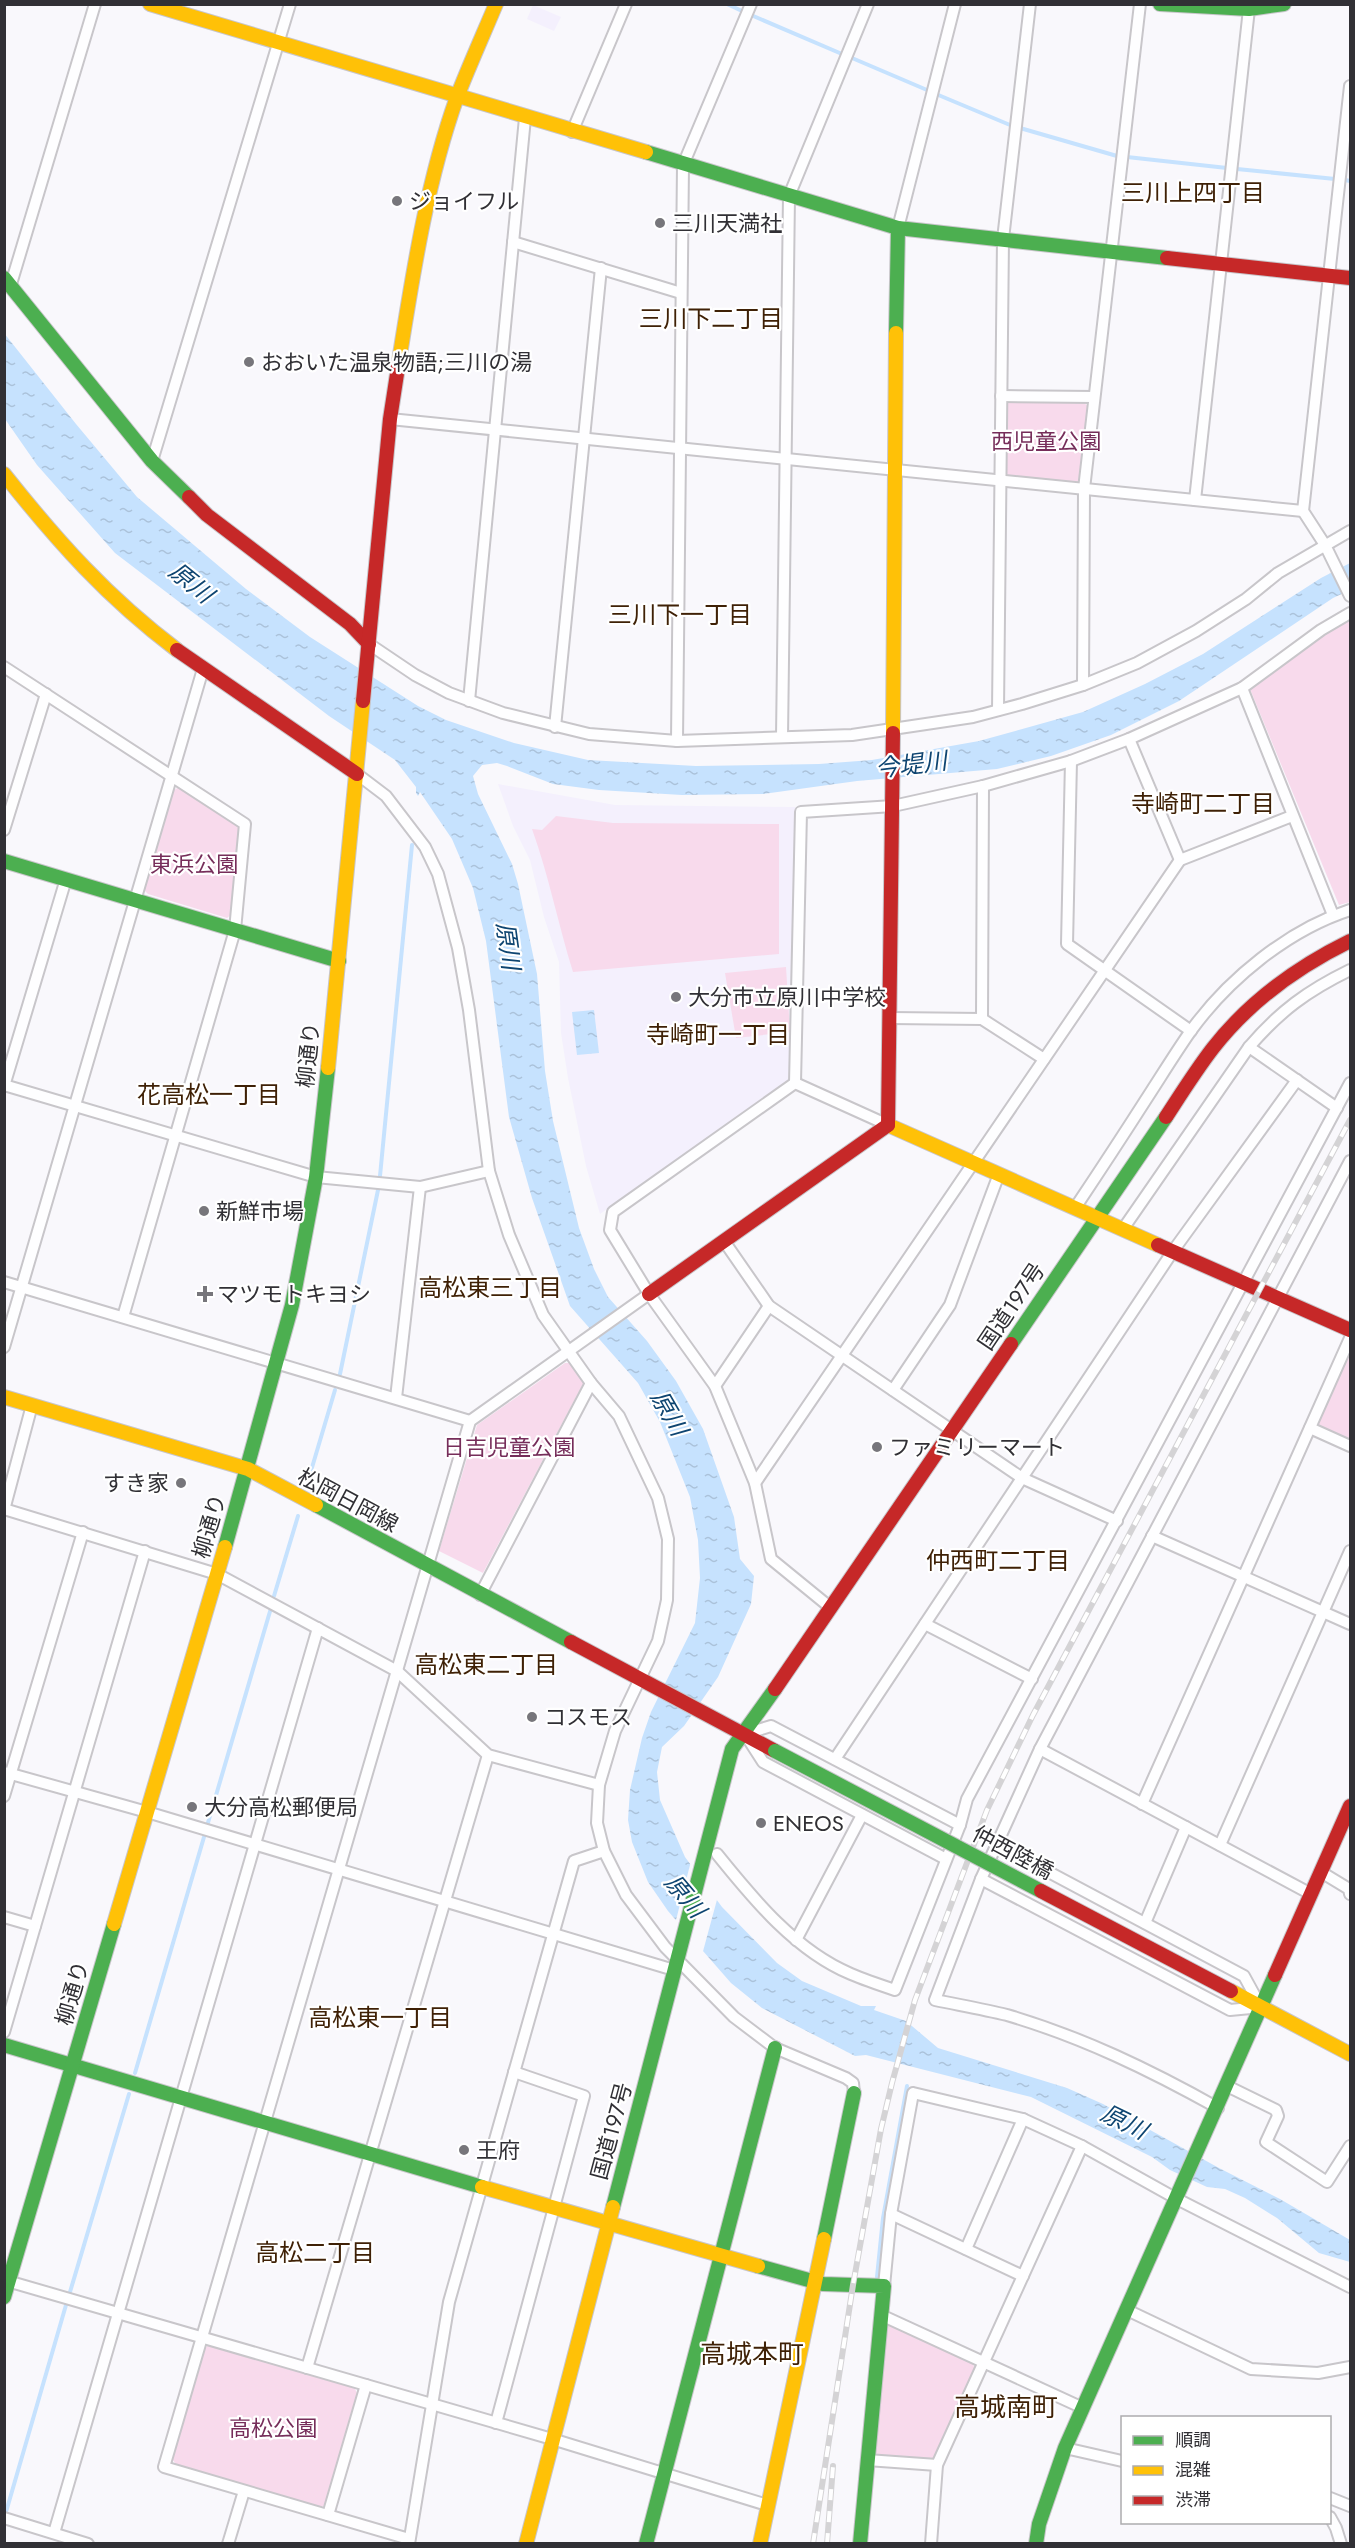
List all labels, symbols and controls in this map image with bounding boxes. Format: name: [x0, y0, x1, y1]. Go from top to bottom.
district label: 三川上四丁目: [1121, 175, 1265, 210]
place label: ジョイフル: [409, 185, 519, 217]
marker: ジョイフル: [390, 194, 404, 208]
place label: 三川天満社: [672, 207, 782, 239]
marker: 三川天満社: [653, 216, 667, 230]
district label: 三川下二丁目: [639, 301, 783, 336]
place label: おおいた温泉物語;三川の湯: [261, 346, 532, 378]
marker: おおいた温泉物語;三川の湯: [242, 355, 256, 369]
park label: 西児童公園: [991, 425, 1101, 457]
water label: 原川: [162, 554, 223, 613]
district label: 三川下一丁目: [608, 597, 752, 632]
water label: 今堤川: [873, 742, 952, 786]
district label: 寺崎町二丁目: [1131, 786, 1275, 821]
park label: 東浜公園: [150, 848, 238, 880]
water label: 原川: [488, 920, 530, 975]
place label: 大分市立原川中学校: [688, 981, 886, 1013]
marker: 大分市立原川中学校: [669, 990, 683, 1004]
district label: 寺崎町一丁目: [646, 1017, 790, 1052]
street label: 柳通り: [289, 1021, 327, 1089]
district label: 花高松一丁目: [137, 1077, 281, 1112]
place label: 新鮮市場: [216, 1195, 304, 1227]
marker: 新鮮市場: [197, 1204, 211, 1218]
street label: 国道197号: [970, 1256, 1052, 1356]
district label: 高松東三丁目: [418, 1270, 562, 1305]
place label: マツモトキヨシ: [217, 1278, 371, 1310]
marker: マツモトキヨシ: [198, 1287, 212, 1301]
water label: 原川: [642, 1383, 698, 1445]
park label: 日吉児童公園: [443, 1431, 575, 1463]
place label: ファミリーマート: [889, 1431, 1065, 1463]
marker: ファミリーマート: [870, 1440, 884, 1454]
street label: 松岡日岡線: [292, 1460, 404, 1540]
place label: すき家: [103, 1467, 169, 1499]
marker: すき家: [174, 1476, 188, 1490]
street label: 柳通り: [185, 1490, 233, 1562]
district label: 仲西町二丁目: [926, 1543, 1070, 1578]
district label: 高松東二丁目: [414, 1647, 558, 1682]
place label: コスモス: [544, 1701, 632, 1733]
marker: コスモス: [525, 1710, 539, 1724]
place label: 大分高松郵便局: [204, 1791, 358, 1823]
marker: 大分高松郵便局: [185, 1800, 199, 1814]
place label: ENEOS: [773, 1807, 844, 1839]
marker: ENEOS: [754, 1816, 768, 1830]
street label: 仲西陸橋: [967, 1817, 1059, 1887]
water label: 原川: [657, 1866, 716, 1928]
street label: 柳通り: [48, 1957, 96, 2029]
district label: 高松東一丁目: [308, 2000, 452, 2035]
street label: 国道197号: [583, 2079, 639, 2183]
water label: 原川: [1095, 2095, 1156, 2149]
place label: 王府: [476, 2134, 520, 2166]
marker: 王府: [457, 2143, 471, 2157]
district label: 高松二丁目: [255, 2235, 375, 2270]
district label: 高城本町: [700, 2335, 804, 2373]
district label: 高城南町: [954, 2388, 1058, 2426]
park label: 高松公園: [229, 2412, 317, 2444]
legend: [1121, 2416, 1331, 2524]
text: 順調: [1175, 2427, 1211, 2453]
text: 混雑: [1175, 2457, 1211, 2483]
text: 渋滞: [1175, 2487, 1211, 2513]

